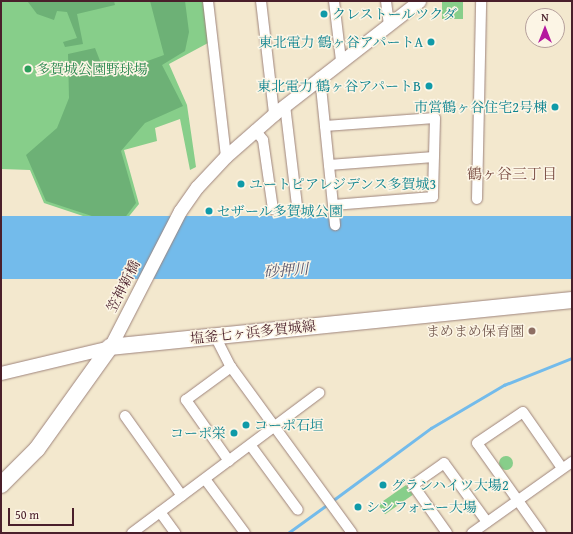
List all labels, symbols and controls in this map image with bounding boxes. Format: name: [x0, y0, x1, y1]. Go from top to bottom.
place label: クレストールツクダ: [332, 6, 458, 22]
north arrow: [525, 8, 565, 48]
marker: クレストールツクダ: [319, 9, 329, 19]
text: N: [541, 9, 549, 25]
place label: 東北電力 鶴ヶ谷アパートA: [257, 34, 423, 50]
marker: 東北電力 鶴ヶ谷アパートA: [426, 37, 436, 47]
place label: 多賀城公園野球場: [36, 61, 148, 77]
marker: 多賀城公園野球場: [23, 64, 33, 74]
place label: 東北電力 鶴ヶ谷アパートB: [256, 78, 421, 94]
marker: 東北電力 鶴ヶ谷アパートB: [424, 81, 434, 91]
place label: 市営鶴ヶ谷住宅2号棟: [414, 99, 547, 115]
marker: 市営鶴ヶ谷住宅2号棟: [550, 102, 560, 112]
district label: 鶴ヶ谷三丁目: [467, 165, 557, 183]
place label: ユートピアレジデンス多賀城3: [249, 176, 438, 192]
marker: ユートピアレジデンス多賀城3: [236, 179, 246, 189]
place label: セザール多賀城公園: [217, 203, 343, 219]
marker: セザール多賀城公園: [204, 206, 214, 216]
street label: 笠神新橋: [103, 257, 143, 315]
water label: 砂押川: [263, 259, 309, 281]
street label: 塩釜七ヶ浜多賀城線: [189, 317, 317, 347]
place label: まめまめ保育園: [426, 323, 524, 339]
marker: まめまめ保育園: [527, 326, 537, 336]
place label: コーポ石垣: [254, 417, 324, 433]
marker: コーポ石垣: [241, 420, 251, 430]
place label: コーポ栄: [170, 425, 226, 441]
marker: コーポ栄: [229, 428, 239, 438]
place label: グランハイツ大場2: [391, 477, 510, 493]
marker: グランハイツ大場2: [378, 480, 388, 490]
place label: シンフォニー大場: [366, 499, 478, 515]
scale bar: [10, 500, 76, 526]
marker: シンフォニー大場: [353, 502, 363, 512]
text: 50 m: [15, 506, 39, 523]

